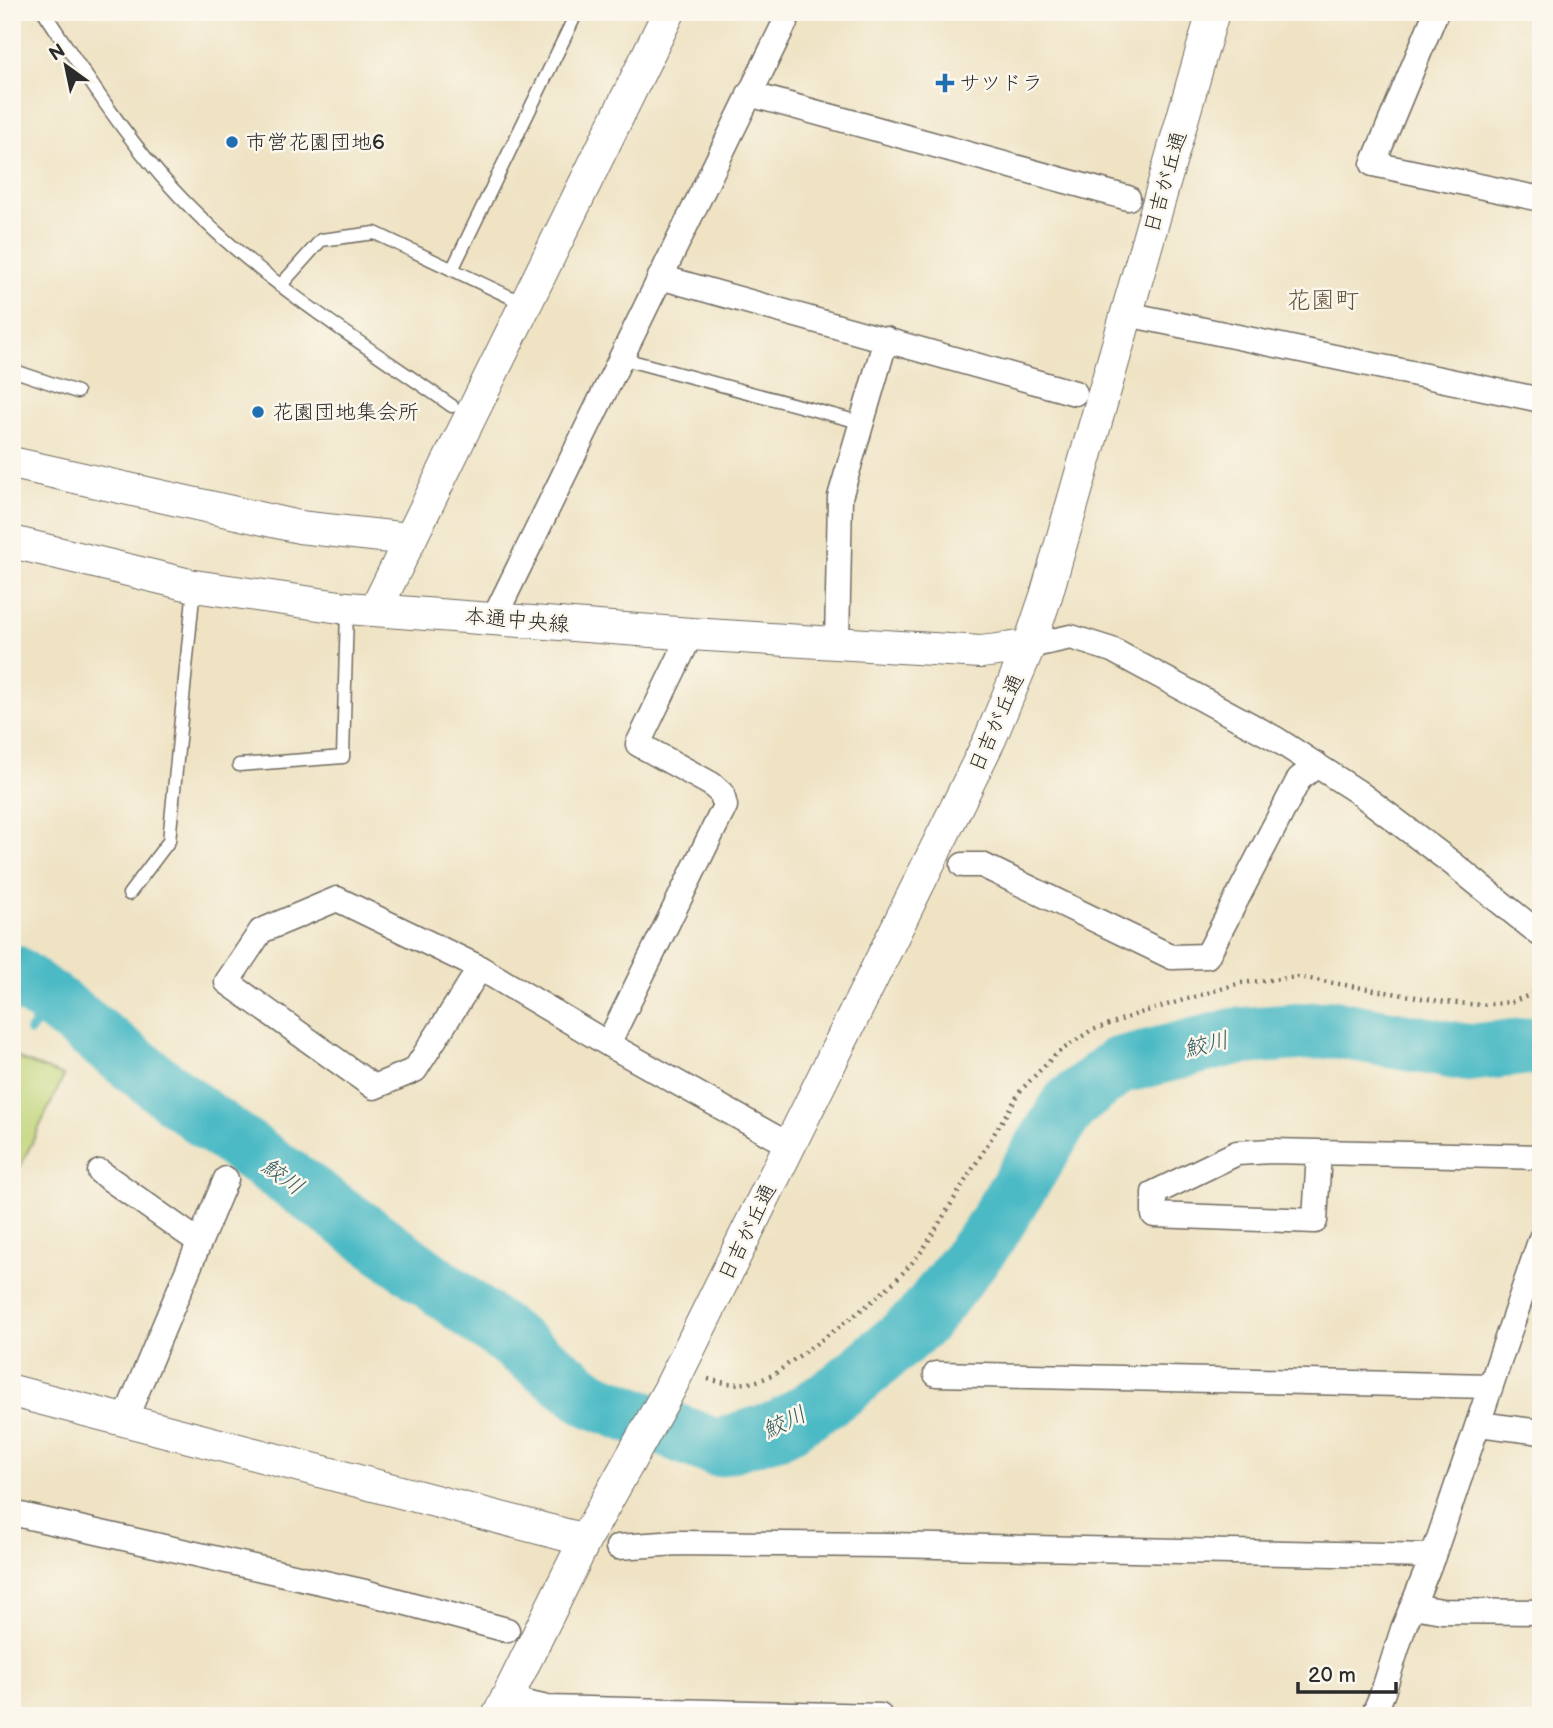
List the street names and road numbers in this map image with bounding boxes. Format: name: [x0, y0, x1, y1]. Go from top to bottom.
street label: 日吉が丘通: [1139, 128, 1192, 236]
street label: 本通中央線: [464, 603, 570, 638]
street label: 日吉が丘通: [964, 670, 1029, 776]
street label: 日吉が丘通: [713, 1180, 782, 1285]

